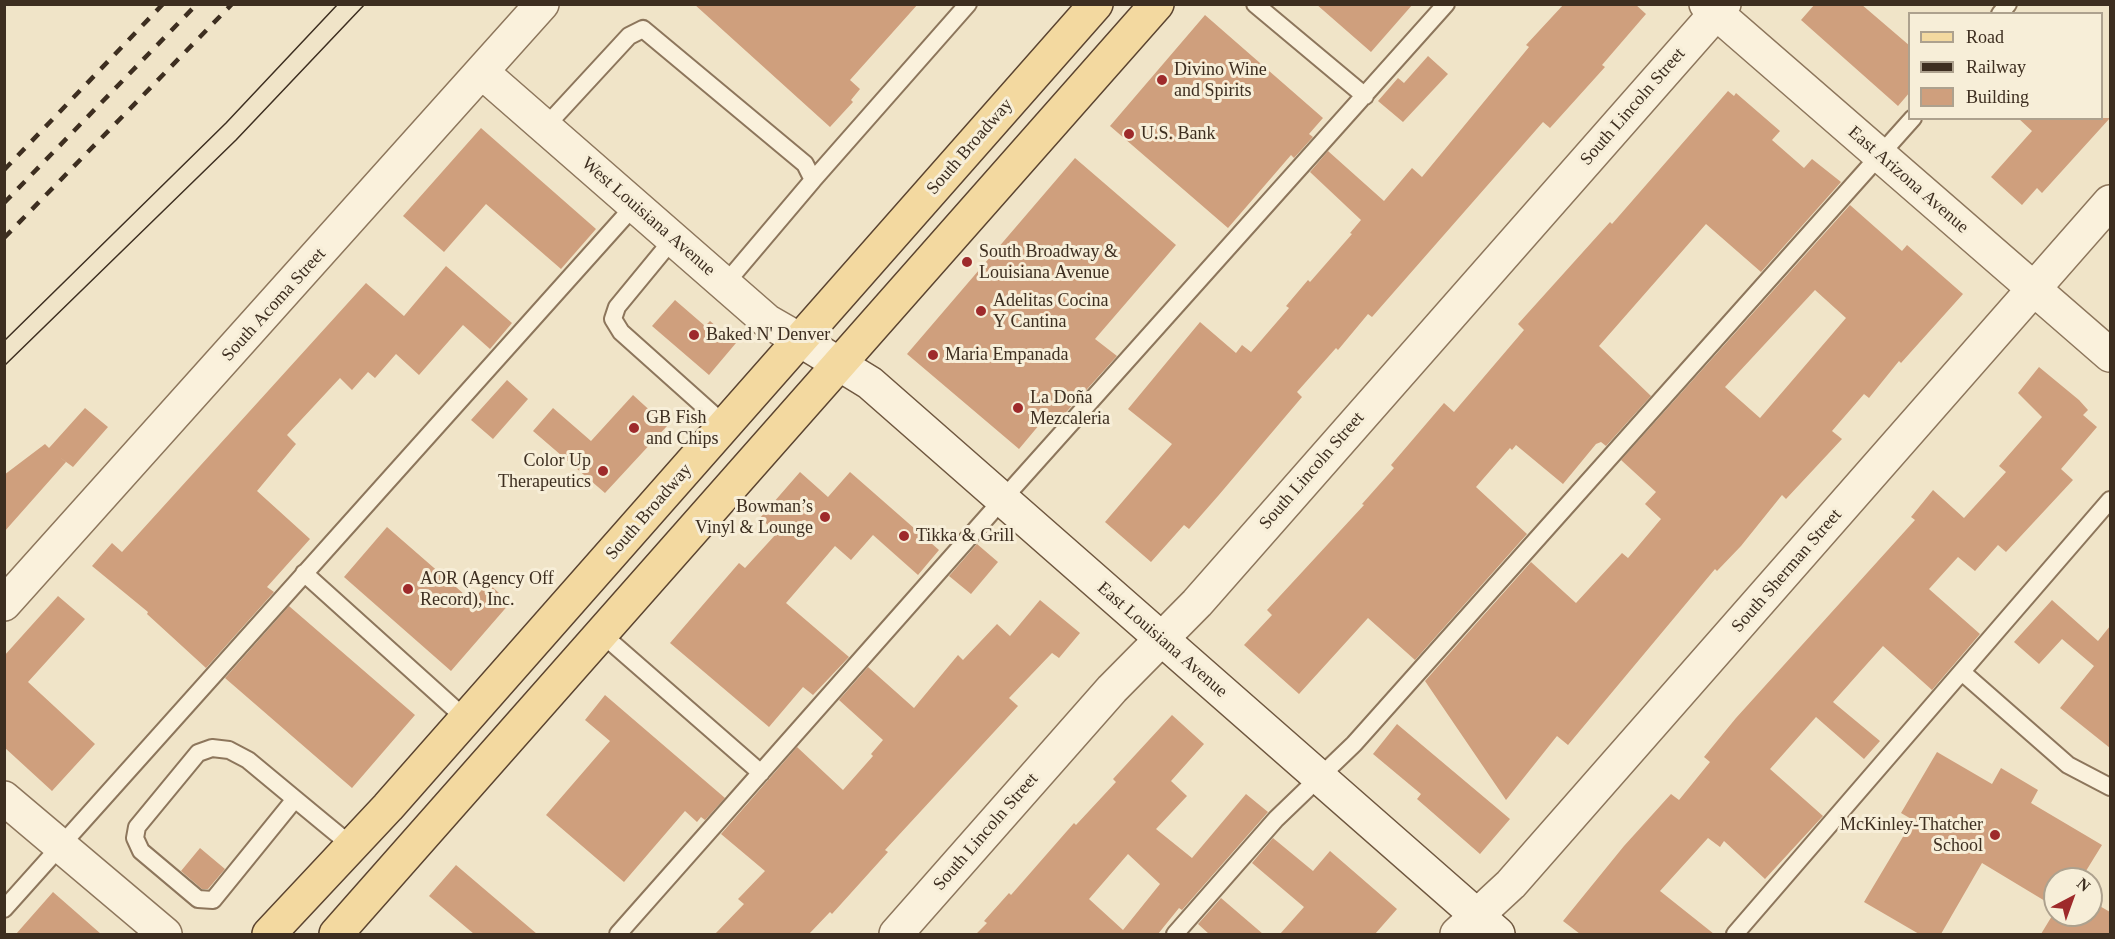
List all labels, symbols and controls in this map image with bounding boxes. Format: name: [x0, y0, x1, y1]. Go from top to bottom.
legend: [1908, 12, 2103, 120]
text: Road: [1966, 27, 2004, 47]
street label: South Lincoln Street: [1576, 44, 1690, 170]
text: Railway: [1966, 57, 2026, 77]
place label: Divino Wine and Spirits: [1174, 59, 1267, 101]
marker: Divino Wine and Spirits: [1155, 73, 1169, 87]
text: Building: [1966, 87, 2029, 107]
street label: South Broadway: [922, 94, 1018, 200]
street label: East Arizona Avenue: [1843, 122, 1973, 238]
place label: U.S. Bank: [1141, 123, 1216, 145]
marker: U.S. Bank: [1122, 127, 1136, 141]
street label: West Louisiana Avenue: [577, 153, 719, 281]
place label: South Broadway & Louisiana Avenue: [979, 241, 1118, 284]
street label: South Acoma Street: [217, 244, 331, 366]
marker: South Broadway & Louisiana Avenue: [960, 255, 974, 269]
place label: Adelitas Cocina Y Cantina: [993, 290, 1108, 332]
marker: Adelitas Cocina Y Cantina: [974, 304, 988, 318]
place label: Baked N' Denver: [706, 324, 830, 346]
marker: Baked N' Denver: [687, 328, 701, 342]
place label: Maria Empanada: [945, 344, 1068, 366]
marker: Maria Empanada: [926, 348, 940, 362]
place label: La Doña Mezcaleria: [1030, 387, 1110, 430]
marker: La Doña Mezcaleria: [1011, 401, 1025, 415]
place label: GB Fish and Chips: [646, 407, 719, 450]
street label: South Lincoln Street: [1255, 408, 1369, 534]
marker: GB Fish and Chips: [627, 421, 641, 435]
place label: Color Up Therapeutics: [498, 450, 591, 492]
street label: South Broadway: [601, 459, 697, 565]
marker: Color Up Therapeutics: [596, 464, 610, 478]
place label: Bowman’s Vinyl & Lounge: [695, 496, 813, 538]
street label: South Sherman Street: [1727, 505, 1847, 637]
marker: Bowman’s Vinyl & Lounge: [818, 510, 832, 524]
place label: Tikka & Grill: [916, 525, 1014, 547]
marker: Tikka & Grill: [897, 529, 911, 543]
place label: AOR (Agency Off Record), Inc.: [420, 568, 554, 610]
street label: East Louisiana Avenue: [1092, 578, 1232, 702]
marker: AOR (Agency Off Record), Inc.: [401, 582, 415, 596]
street label: South Lincoln Street: [929, 769, 1043, 895]
place label: McKinley-Thatcher School: [1840, 814, 1983, 856]
marker: McKinley-Thatcher School: [1988, 828, 2002, 842]
north arrow: [2043, 867, 2103, 927]
text: N: [2074, 874, 2094, 895]

